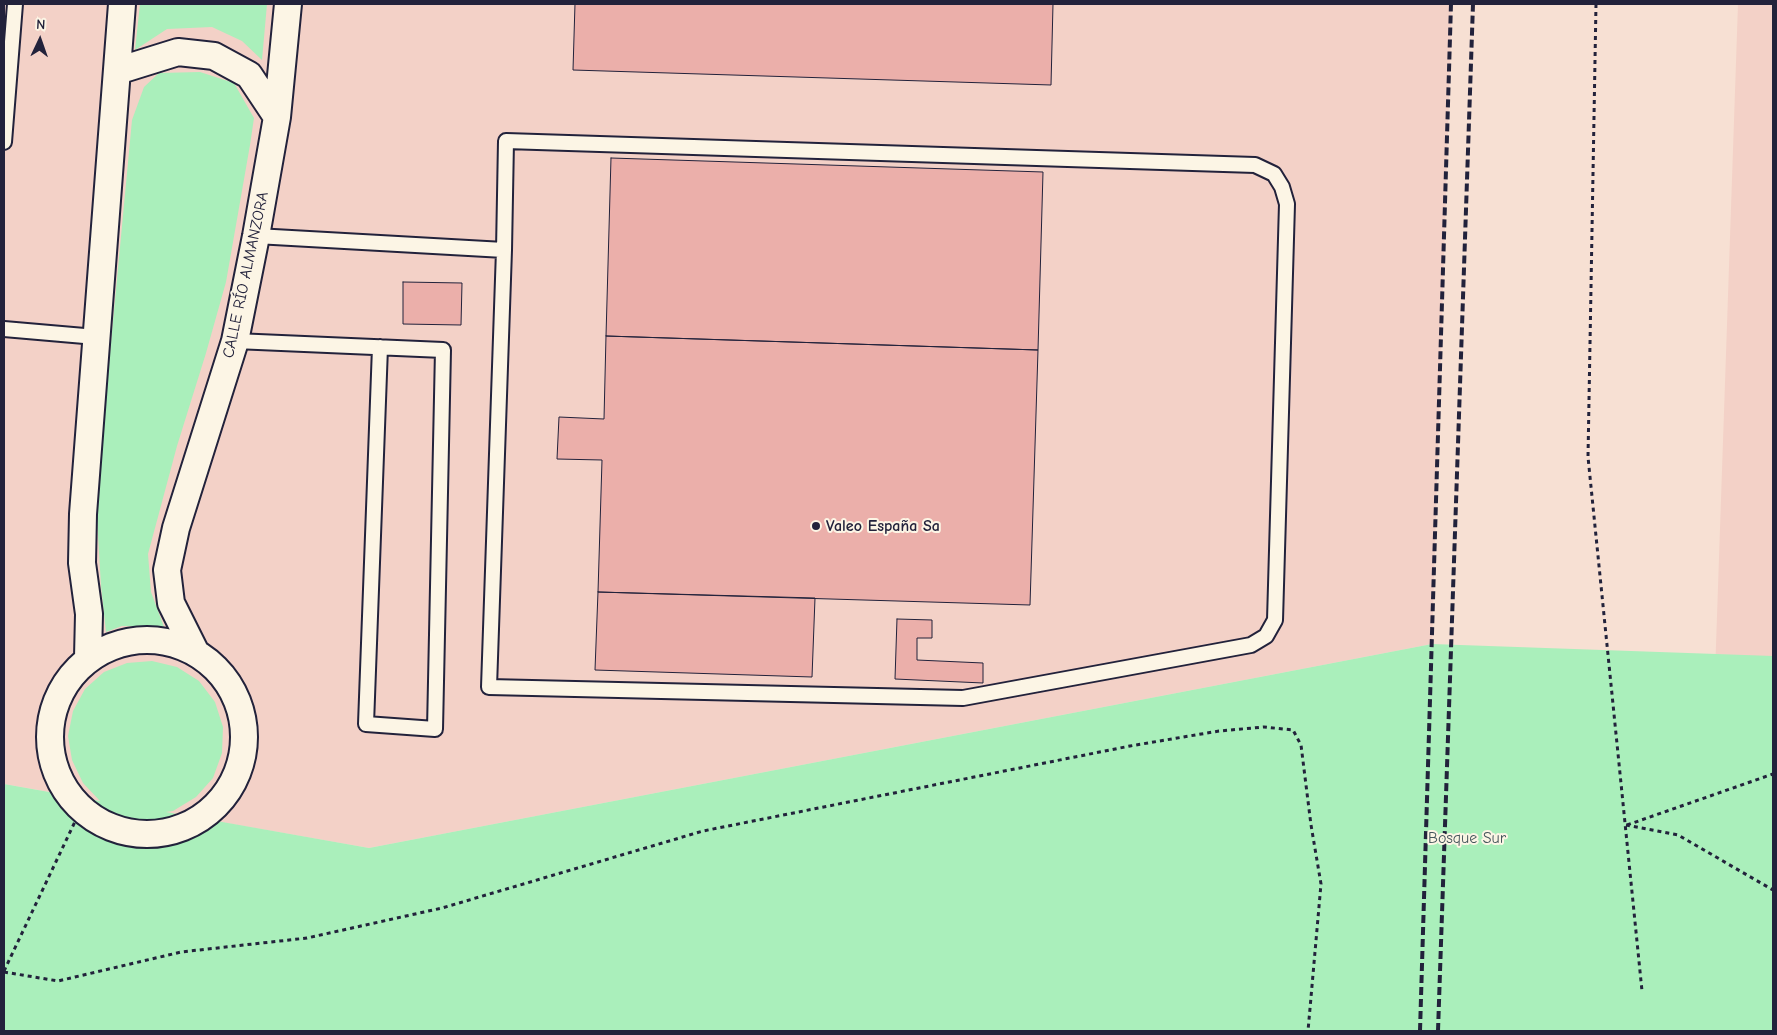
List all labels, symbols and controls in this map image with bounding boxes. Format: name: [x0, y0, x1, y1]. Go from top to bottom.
north arrow: [15, 15, 65, 65]
text: N: [36, 16, 46, 33]
street label: CALLE RÍO ALMANZORA: [219, 190, 273, 360]
place label: Valeo España Sa: [826, 516, 940, 536]
marker: Valeo España Sa: [810, 520, 822, 532]
park label: Bosque Sur: [1428, 828, 1506, 848]

